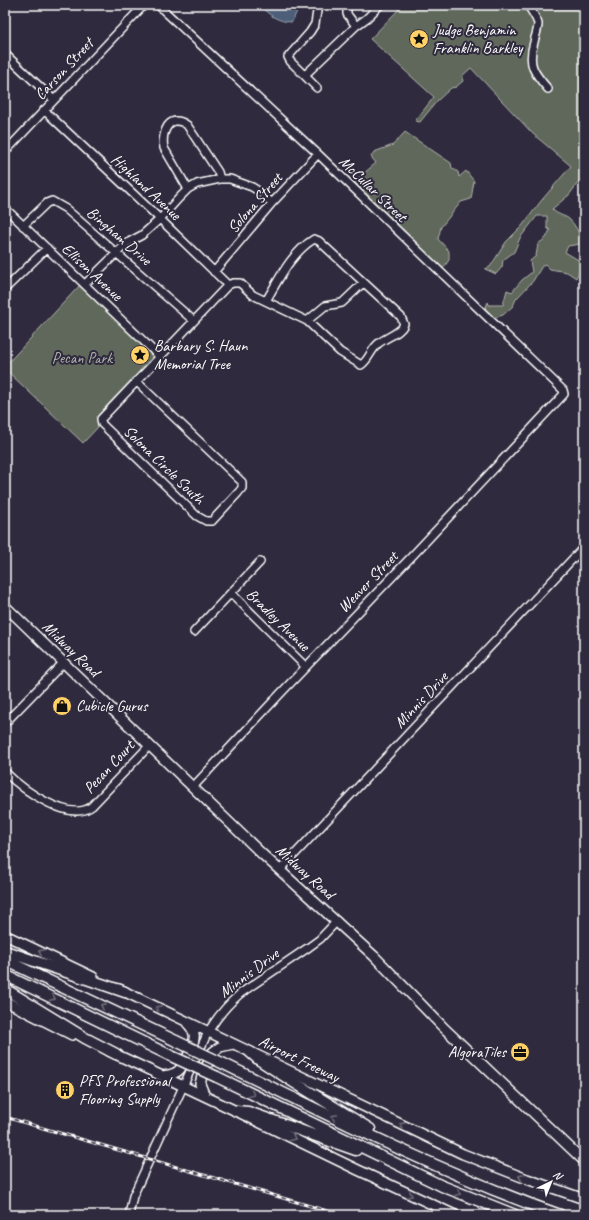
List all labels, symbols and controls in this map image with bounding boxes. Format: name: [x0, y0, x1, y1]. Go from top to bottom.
place label: Judge Benjamin Franklin Barkley: [432, 20, 524, 58]
place icon: Judge Benjamin Franklin Barkley: [408, 28, 430, 50]
street label: Carson Street: [30, 32, 100, 104]
street label: Highland Avenue: [107, 150, 186, 226]
street label: McCullar Street: [335, 152, 412, 228]
street label: Solona Street: [223, 167, 288, 237]
street label: Bingham Drive: [82, 202, 157, 271]
street label: Ellison Avenue: [57, 239, 128, 306]
place label: Barbary S. Haun Memorial Tree: [154, 336, 248, 374]
place icon: Barbary S. Haun Memorial Tree: [129, 344, 151, 366]
park label: Pecan Park: [52, 348, 113, 368]
street label: Solona Circle South: [119, 421, 210, 510]
street label: Weaver Street: [334, 546, 403, 617]
street label: Bradley Avenue: [242, 585, 315, 657]
street label: Midway Road: [38, 617, 106, 683]
street label: Minnis Drive: [390, 666, 453, 732]
shop icon: Cubicle Gurus: [51, 695, 73, 717]
place label: Cubicle Gurus: [76, 696, 149, 716]
street label: Pecan Court: [79, 735, 140, 798]
street label: Midway Road: [271, 840, 341, 905]
street label: Minnis Drive: [215, 943, 284, 1002]
one-way arrow: [38, 949, 45, 957]
one-way arrow: [48, 993, 56, 1001]
one-way arrow: [99, 1003, 107, 1011]
one-way arrow: [155, 1005, 163, 1013]
street label: Airport Freeway: [256, 1031, 344, 1088]
office icon: AlgoraTiles: [509, 1041, 531, 1063]
place label: AlgoraTiles: [448, 1042, 508, 1062]
place label: PFS Professional Flooring Supply: [79, 1071, 173, 1109]
building icon: PFS Professional Flooring Supply: [54, 1079, 76, 1101]
one-way arrow: [248, 1089, 255, 1097]
one-way arrow: [331, 1114, 338, 1122]
one-way arrow: [399, 1122, 406, 1130]
one-way arrow: [289, 1133, 296, 1141]
north arrow: [531, 1162, 571, 1202]
text: N: [551, 1167, 567, 1184]
one-way arrow: [517, 1174, 524, 1182]
one-way arrow: [454, 1188, 461, 1196]
one-way arrow: [406, 1190, 413, 1198]

